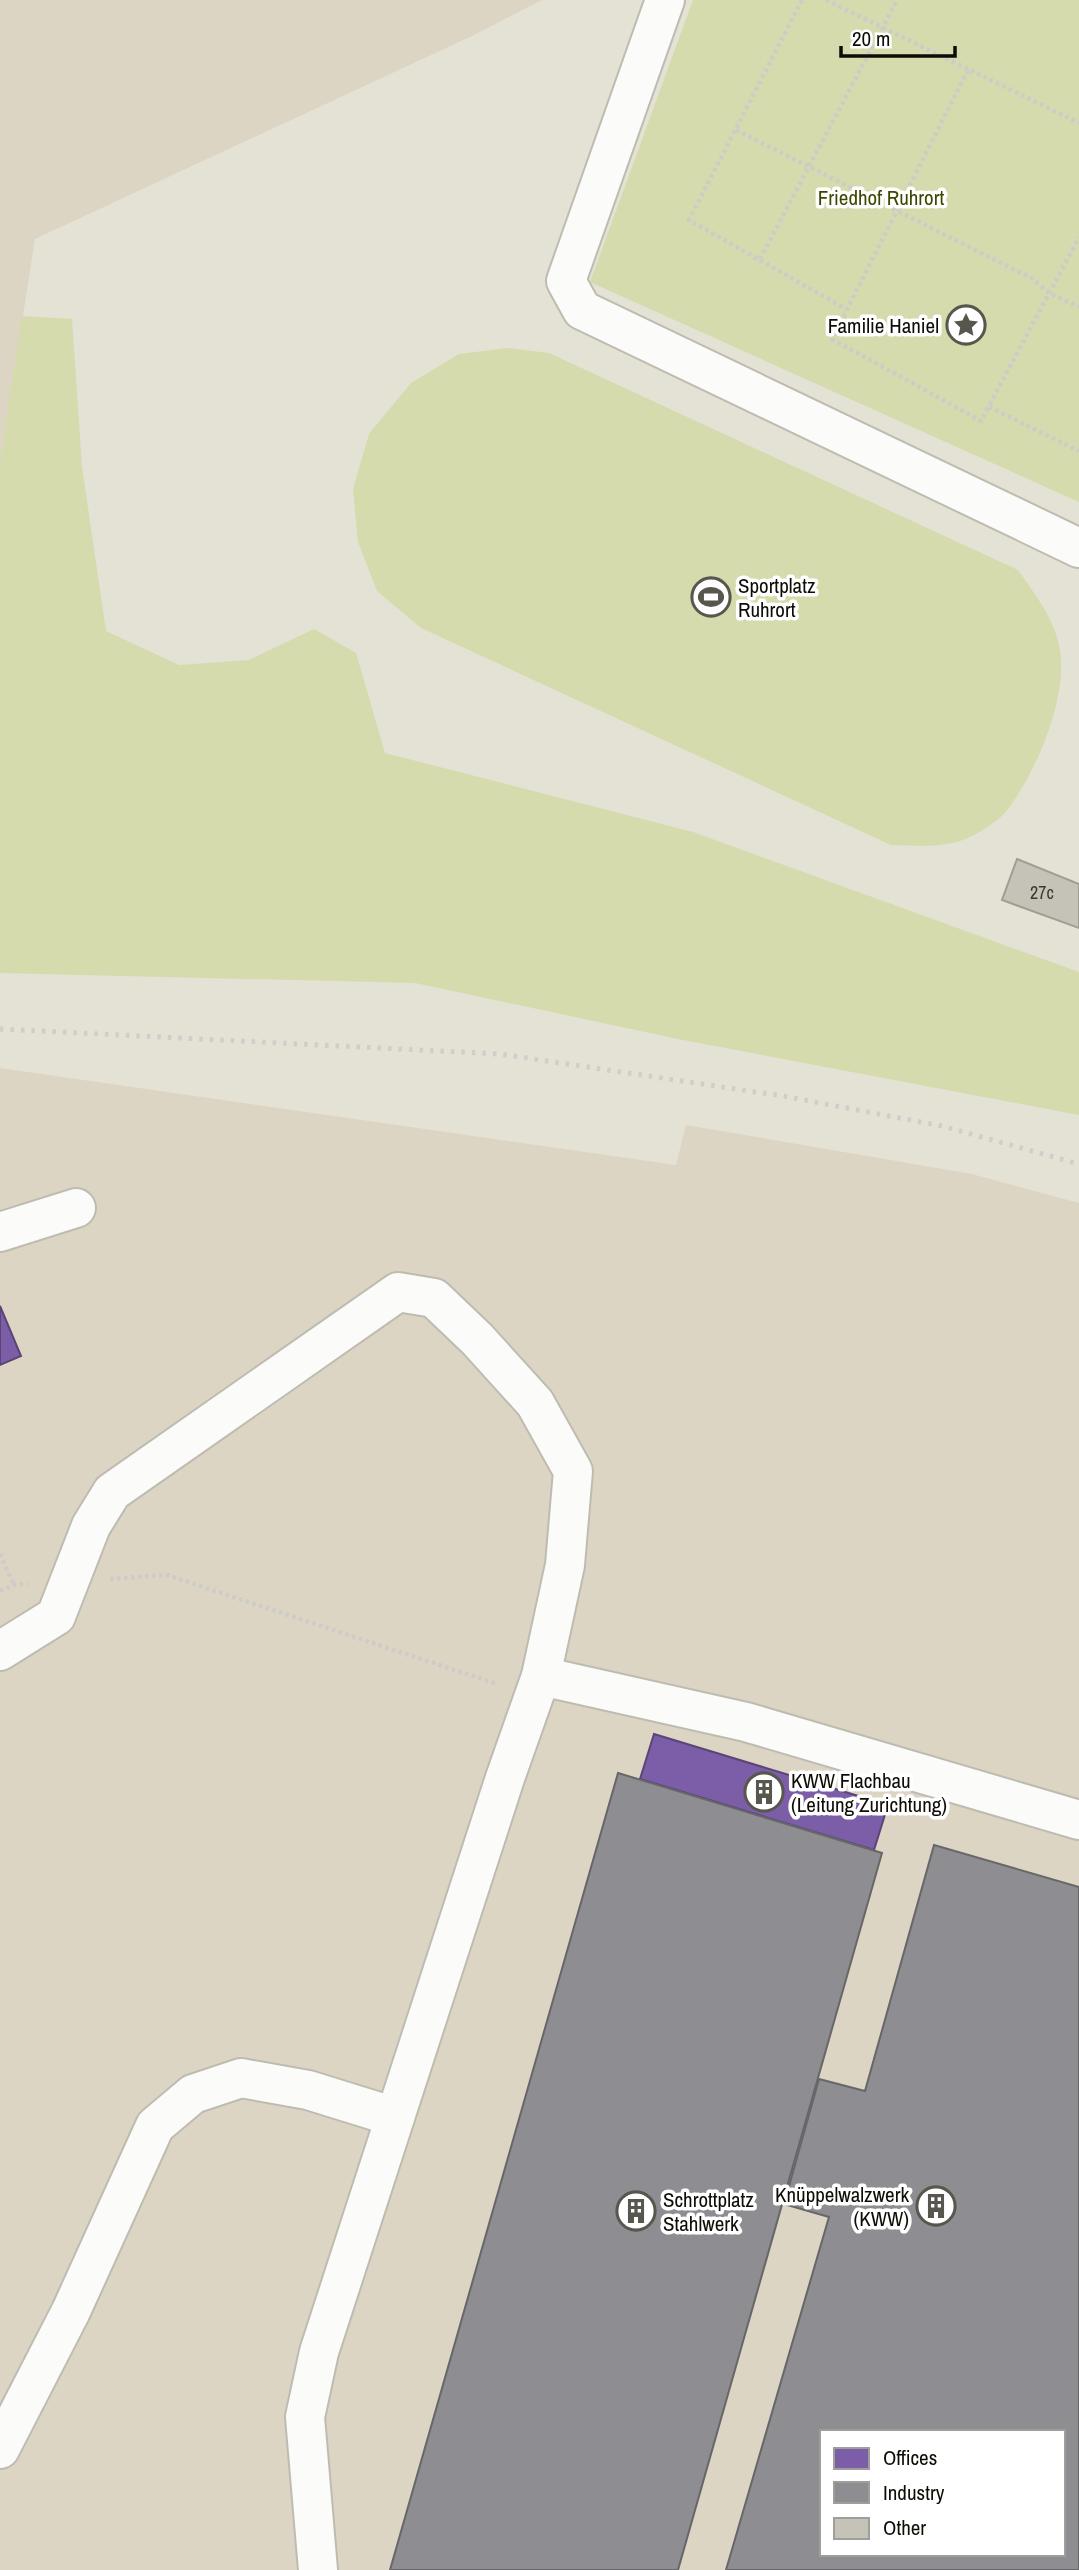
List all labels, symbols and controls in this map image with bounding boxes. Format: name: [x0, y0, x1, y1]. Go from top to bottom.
scale bar: [841, 14, 955, 58]
text: 20 m: [852, 24, 890, 53]
park label: Friedhof Ruhrort: [818, 183, 944, 212]
place icon: Familie Haniel: [945, 304, 987, 346]
place label: Familie Haniel: [828, 311, 939, 340]
place label: Sportplatz Ruhrort: [738, 571, 816, 624]
sports icon: Sportplatz Ruhrort: [690, 576, 732, 618]
house number: 27c: [1030, 880, 1054, 905]
place label: KWW Flachbau (Leitung Zurichtung): [791, 1766, 947, 1819]
building icon: KWW Flachbau (Leitung Zurichtung): [743, 1771, 785, 1813]
place label: Knüppelwalzwerk (KWW): [775, 2180, 909, 2233]
place label: Schrottplatz Stahlwerk: [663, 2185, 754, 2238]
building icon: Knüppelwalzwerk (KWW): [915, 2185, 957, 2227]
building icon: Schrottplatz Stahlwerk: [615, 2190, 657, 2232]
legend: [820, 2430, 1065, 2556]
text: Offices: [883, 2443, 937, 2472]
text: Industry: [883, 2478, 945, 2507]
text: Other: [883, 2513, 926, 2542]

